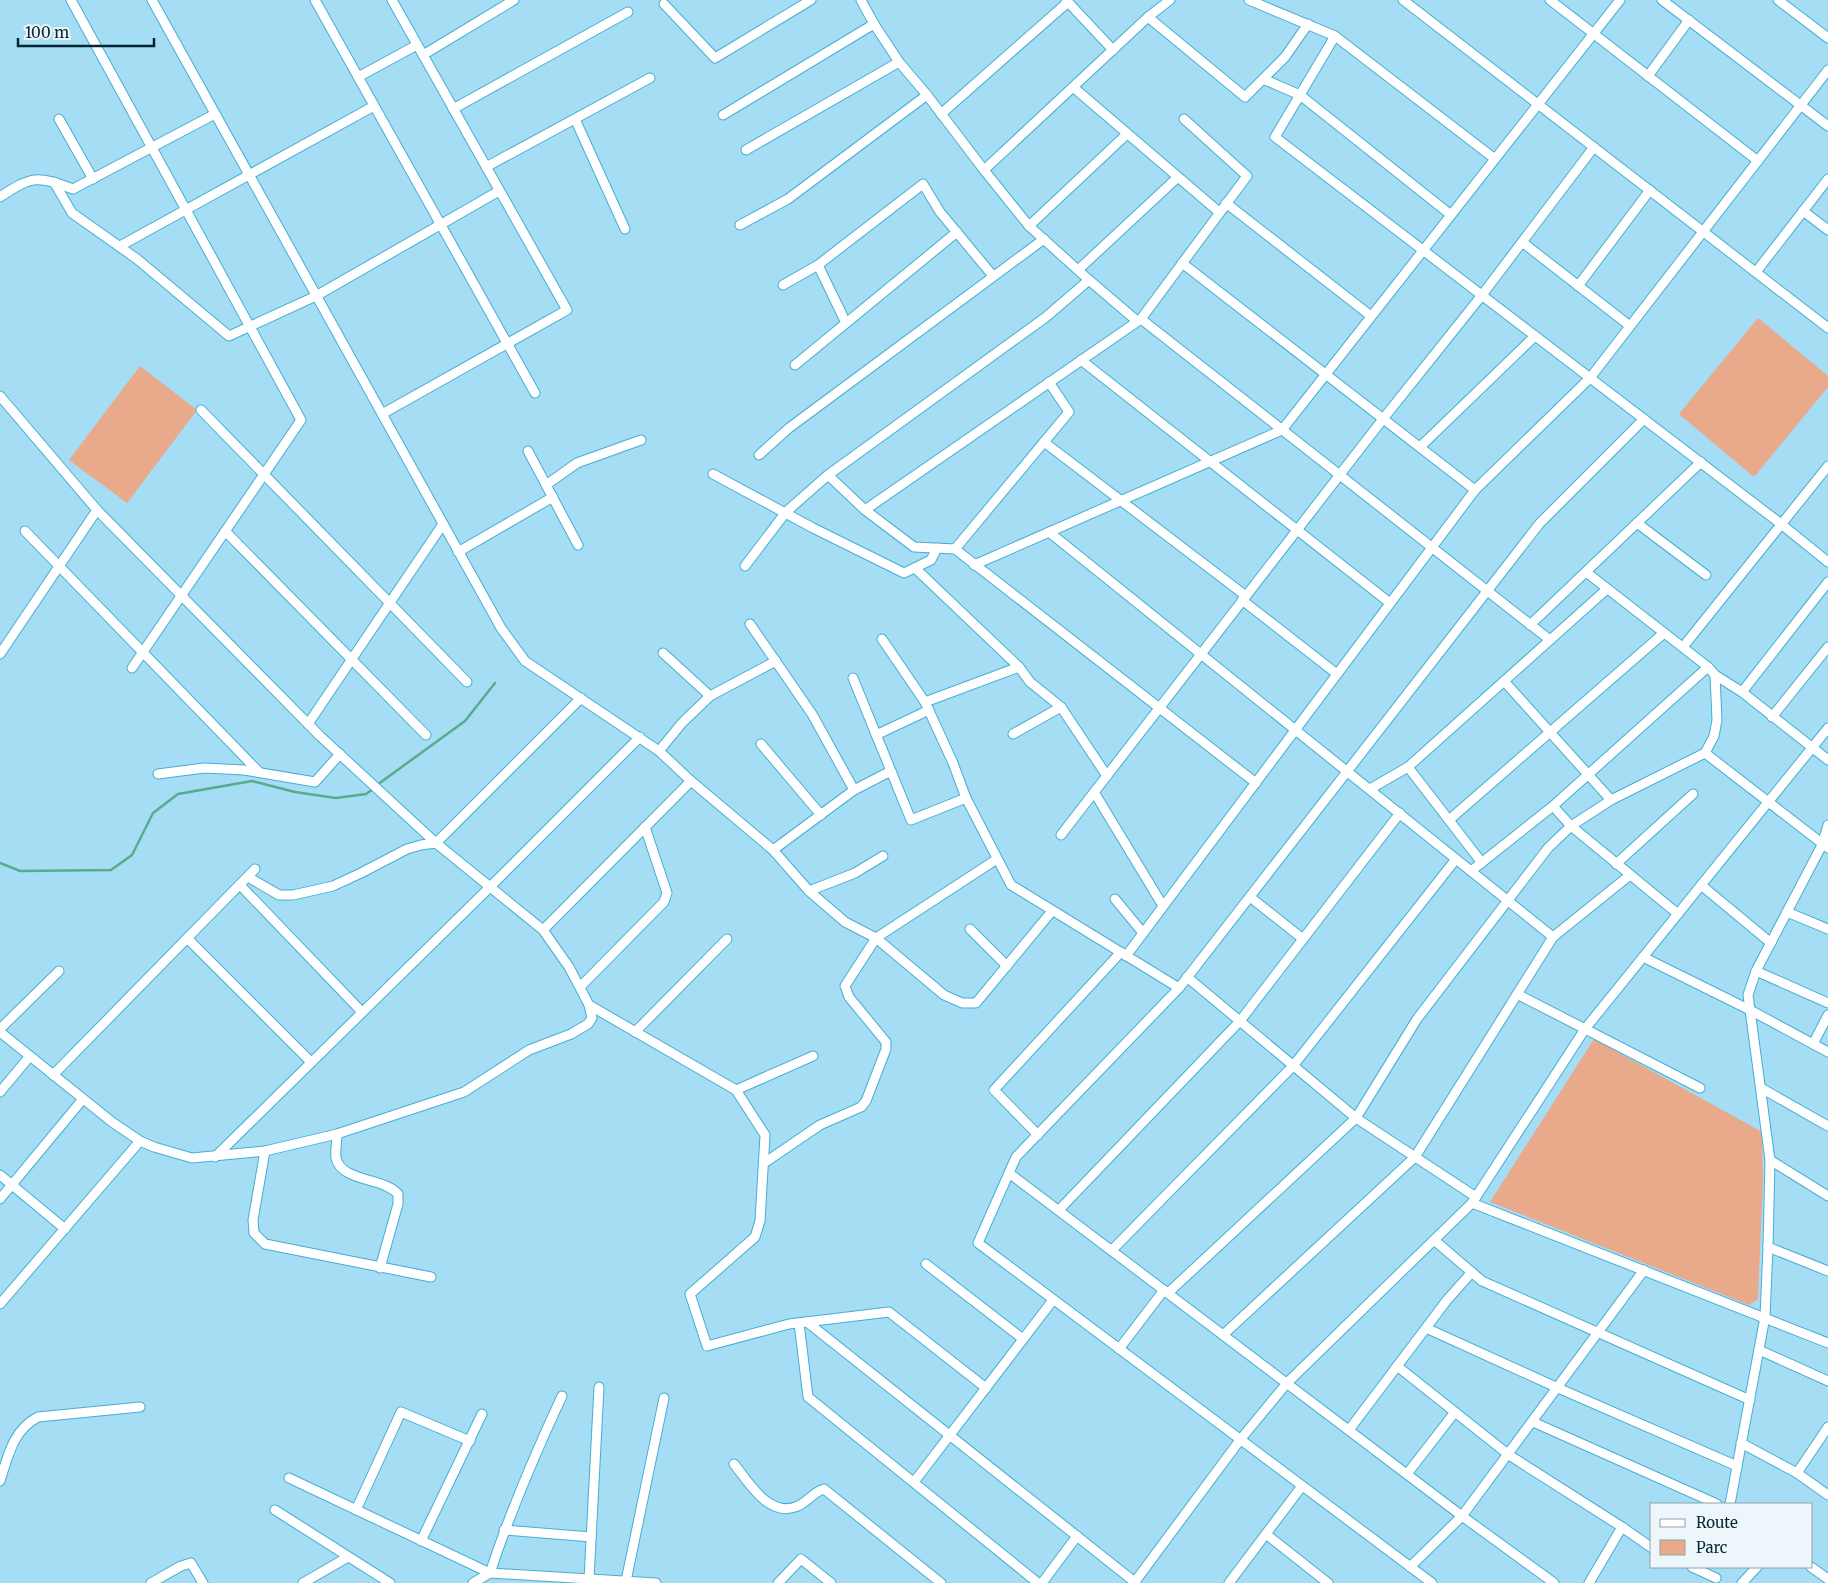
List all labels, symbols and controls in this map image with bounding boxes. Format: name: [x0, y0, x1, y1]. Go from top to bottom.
scale bar: [18, 15, 154, 47]
text: 100 m: [25, 23, 69, 42]
legend: [1650, 1503, 1813, 1568]
text: Route: [1696, 1513, 1738, 1532]
text: Parc: [1696, 1538, 1728, 1557]

